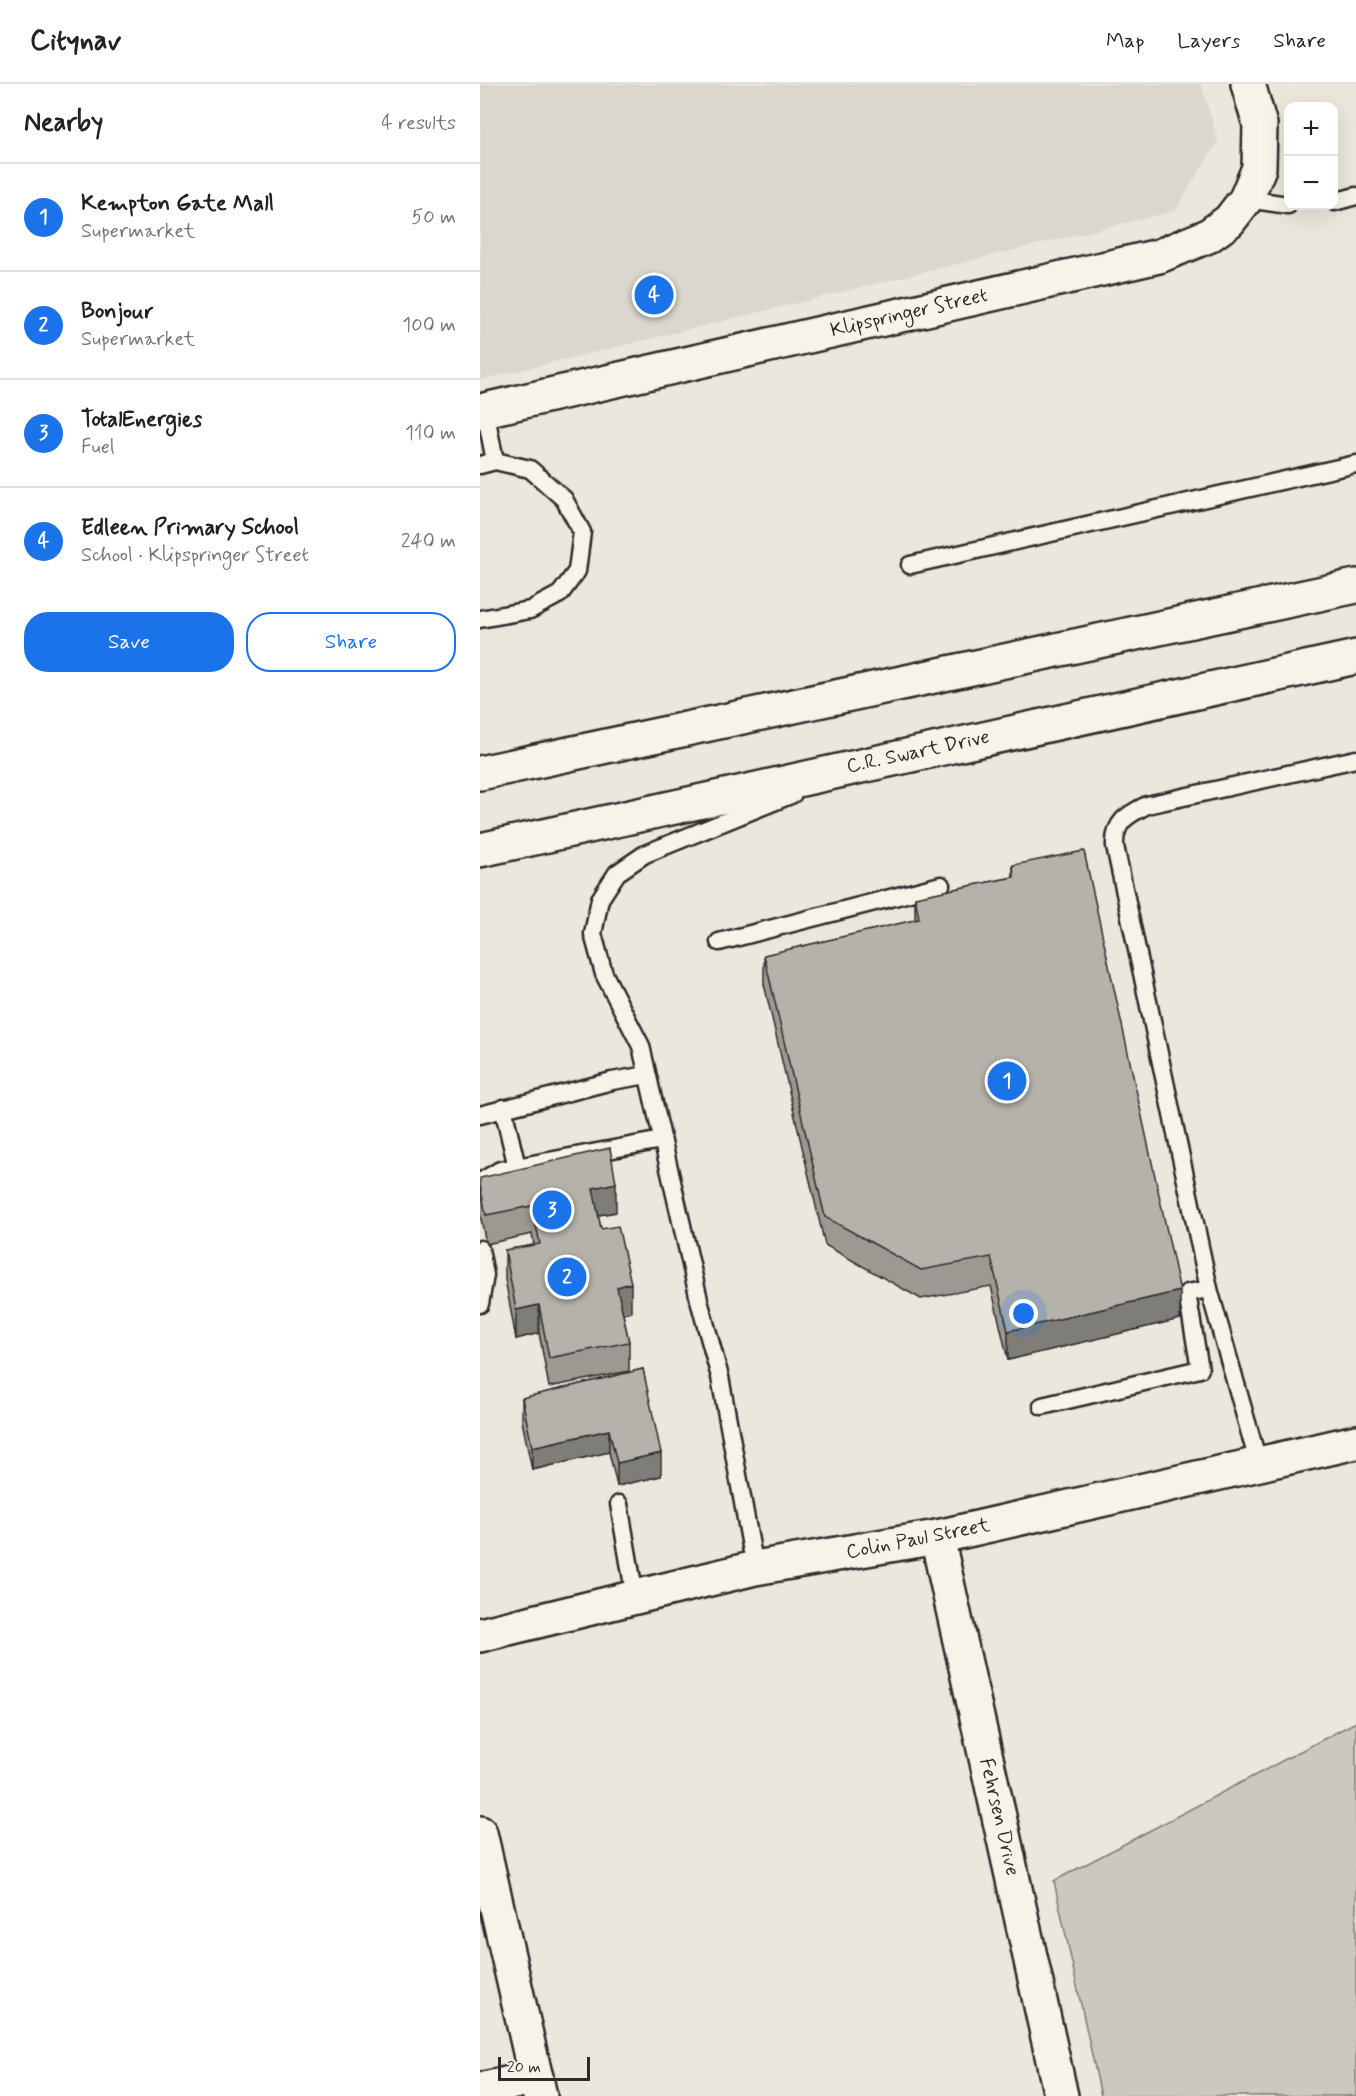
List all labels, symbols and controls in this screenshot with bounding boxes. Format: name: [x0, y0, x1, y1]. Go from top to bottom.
text: Citynav: [30, 23, 121, 60]
text: Map: [1106, 27, 1144, 55]
text: Layers: [1177, 27, 1240, 55]
text: Share: [1273, 27, 1326, 55]
map controls: [1284, 102, 1338, 210]
button: +: [1284, 102, 1338, 156]
text: Nearby: [24, 106, 103, 140]
text: 4 results: [381, 110, 456, 137]
button: −: [1284, 156, 1338, 210]
text: Kempton Gate Mall: [81, 190, 274, 218]
text: 1: [39, 204, 48, 231]
text: 50 m: [411, 204, 456, 231]
text: Supermarket: [81, 218, 195, 245]
pin: 4: [634, 272, 674, 318]
street label: Klipspringer Street: [828, 282, 991, 345]
text: Bonjour: [81, 298, 154, 326]
text: 2: [39, 312, 48, 339]
text: 100 m: [402, 312, 456, 339]
text: Supermarket: [81, 326, 195, 353]
text: TotalEnergies: [81, 406, 202, 434]
text: 3: [39, 420, 48, 447]
text: 110 m: [405, 420, 456, 447]
text: Fuel: [81, 434, 115, 461]
text: Edleen Primary School: [81, 514, 299, 542]
text: 4: [38, 528, 49, 555]
text: 240 m: [401, 528, 456, 555]
text: School · Klipspringer Street: [81, 542, 309, 569]
button: Save: [24, 612, 234, 672]
button: Share: [246, 612, 456, 672]
street label: C.R. Swart Drive: [844, 724, 992, 780]
pin: 1: [988, 1058, 1026, 1104]
pin: 3: [532, 1188, 572, 1232]
pin: 2: [548, 1254, 586, 1300]
your location: [1009, 1299, 1038, 1328]
street label: Colin Paul Street: [844, 1512, 992, 1566]
street label: Fehrsen Drive: [972, 1755, 1026, 1879]
scale bar: [498, 2054, 590, 2082]
text: 20 m: [507, 2057, 541, 2078]

